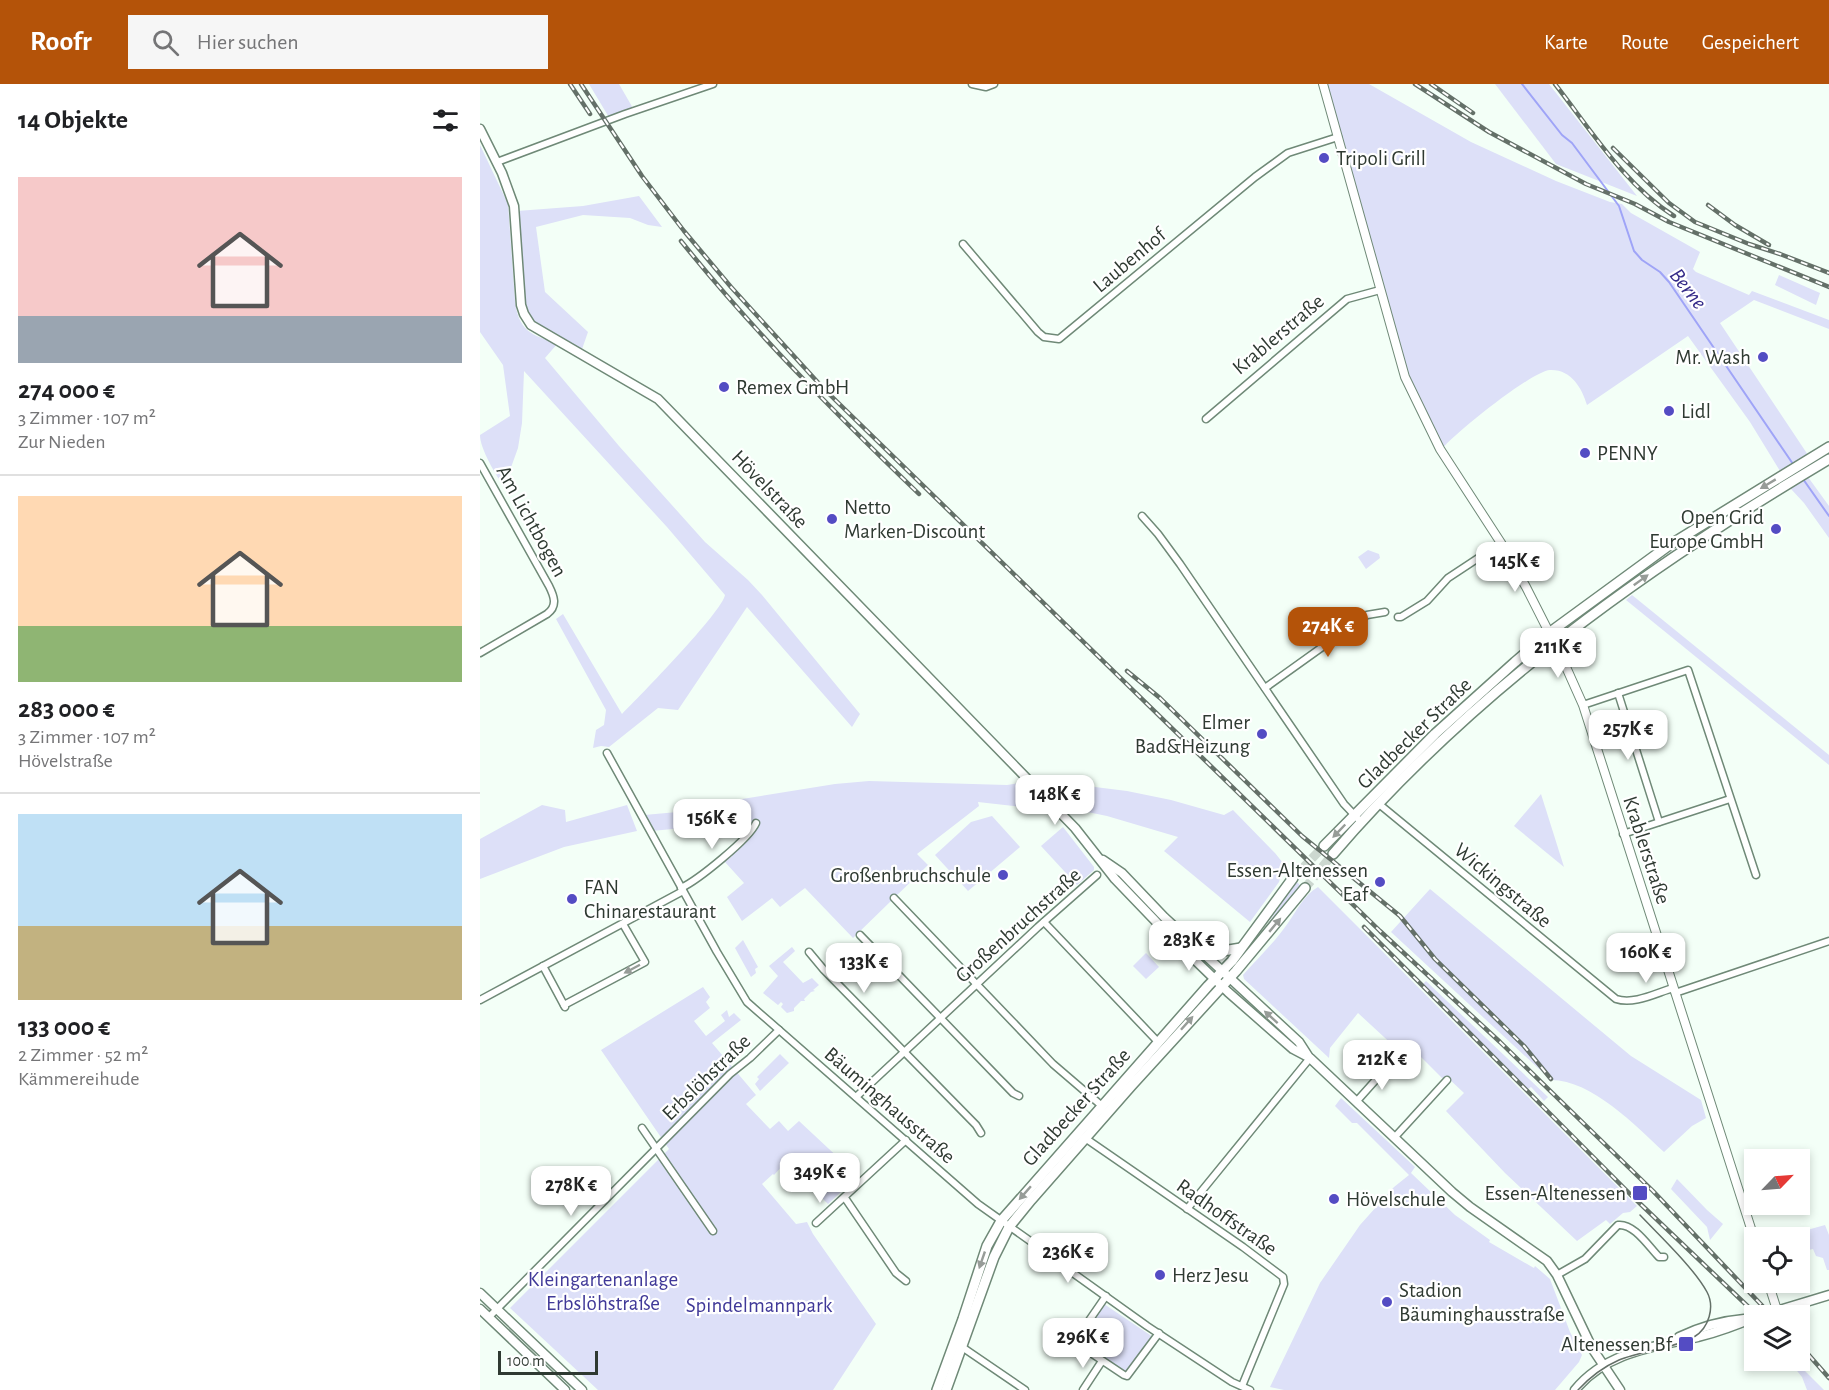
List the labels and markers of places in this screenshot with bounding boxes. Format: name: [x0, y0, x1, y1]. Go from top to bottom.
place label: Tripoli Grill: [1336, 148, 1426, 169]
marker: Tripoli Grill: [1317, 151, 1331, 165]
place label: Mr. Wash: [1675, 347, 1751, 368]
marker: Mr. Wash: [1756, 350, 1770, 364]
place label: Remex GmbH: [736, 377, 849, 398]
marker: Remex GmbH: [717, 380, 731, 394]
place label: Lidl: [1681, 401, 1711, 422]
marker: Lidl: [1662, 404, 1676, 418]
place label: PENNY: [1597, 443, 1658, 464]
marker: PENNY: [1578, 446, 1592, 460]
place label: Netto Marken-Discount: [844, 497, 985, 542]
place label: Open Grid Europe GmbH: [1649, 507, 1764, 552]
marker: Netto Marken-Discount: [825, 512, 839, 526]
marker: Open Grid Europe GmbH: [1769, 522, 1783, 536]
pin: 145K €: [1466, 542, 1564, 593]
pin: 274K €: [1279, 607, 1377, 658]
pin: 211K €: [1509, 628, 1607, 679]
pin: 257K €: [1579, 710, 1677, 761]
place label: Elmer Bad&Heizung: [1135, 712, 1251, 757]
marker: Elmer Bad&Heizung: [1255, 727, 1269, 741]
pin: 148K €: [1006, 775, 1104, 826]
pin: 156K €: [663, 799, 761, 850]
place label: Essen-Altenessen Eaf: [1226, 860, 1370, 905]
place label: Großenbruchschule: [830, 865, 991, 886]
marker: Großenbruchschule: [996, 868, 1010, 882]
marker: Essen-Altenessen Eaf: [1373, 875, 1387, 889]
place label: FAN Chinarestaurant: [584, 877, 716, 922]
marker: FAN Chinarestaurant: [565, 892, 579, 906]
pin: 283K €: [1140, 921, 1238, 972]
pin: 160K €: [1597, 933, 1695, 984]
pin: 133K €: [815, 943, 913, 994]
pin: 212K €: [1333, 1040, 1431, 1091]
pin: 349K €: [771, 1153, 869, 1204]
pin: 278K €: [522, 1166, 620, 1217]
place label: Essen-Altenessen: [1484, 1183, 1626, 1204]
marker: Essen-Altenessen: [1631, 1184, 1649, 1202]
place label: Hövelschule: [1346, 1189, 1446, 1210]
marker: Hövelschule: [1327, 1192, 1341, 1206]
pin: 236K €: [1019, 1233, 1117, 1284]
place label: Herz Jesu: [1172, 1265, 1249, 1286]
marker: Herz Jesu: [1153, 1268, 1167, 1282]
place label: Stadion Bäuminghausstraße: [1399, 1280, 1565, 1325]
marker: Stadion Bäuminghausstraße: [1380, 1295, 1394, 1309]
pin: 296K €: [1034, 1318, 1132, 1369]
place label: Altenessen Bf: [1561, 1334, 1674, 1355]
marker: Altenessen Bf: [1677, 1335, 1695, 1353]

